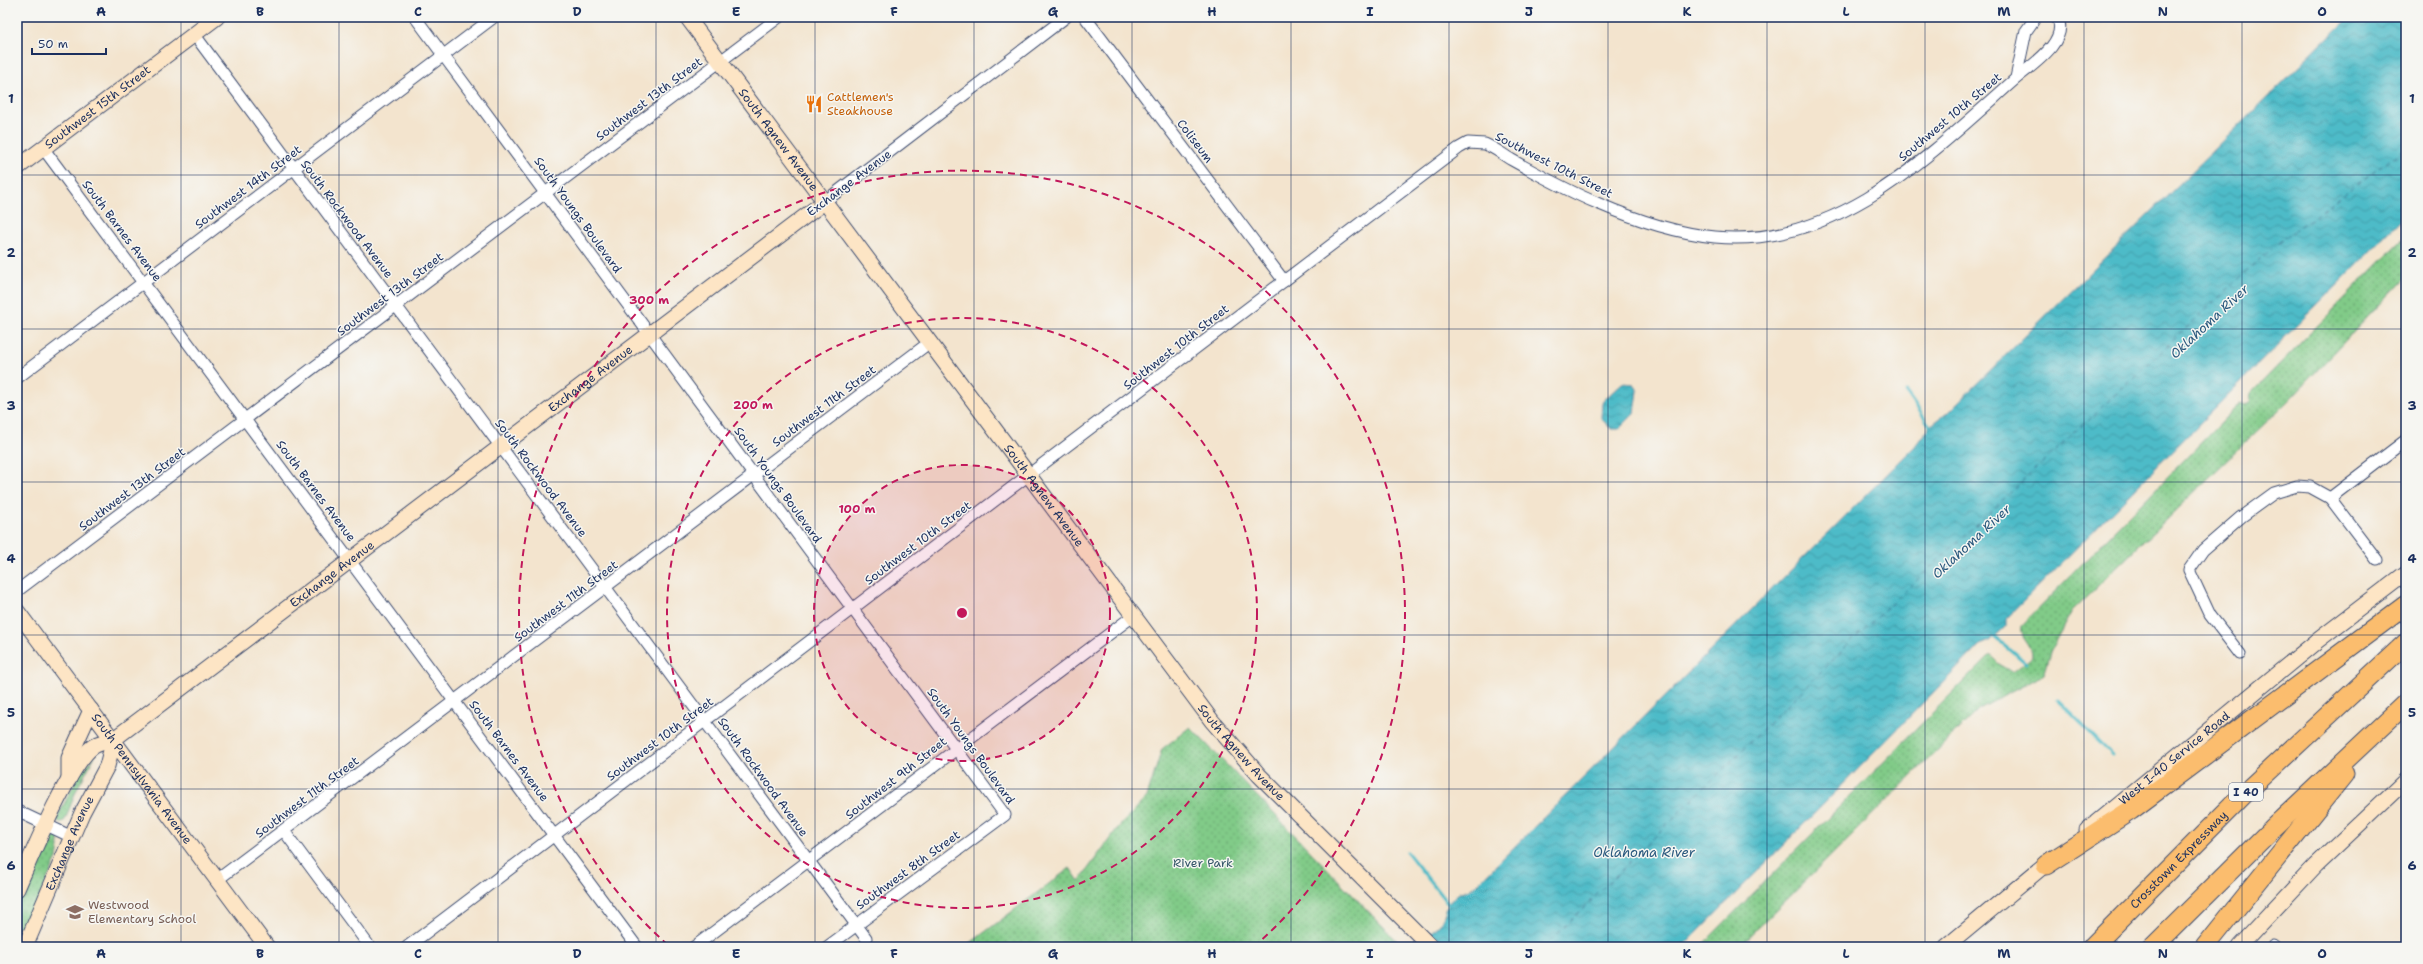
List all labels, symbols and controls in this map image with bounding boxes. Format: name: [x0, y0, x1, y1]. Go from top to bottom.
text: A: [96, 3, 106, 20]
text: B: [256, 3, 264, 20]
text: C: [414, 3, 422, 20]
text: D: [572, 3, 582, 20]
text: E: [732, 3, 741, 20]
text: F: [890, 3, 898, 20]
text: G: [1048, 3, 1059, 20]
text: H: [1207, 3, 1217, 20]
text: I: [1366, 3, 1374, 20]
text: J: [1525, 3, 1533, 20]
text: K: [1683, 3, 1692, 20]
text: L: [1842, 3, 1850, 20]
text: M: [1997, 3, 2011, 20]
text: N: [2158, 3, 2168, 20]
text: O: [2317, 3, 2327, 20]
scale bar: [32, 30, 106, 56]
text: 50 m: [38, 36, 68, 52]
street label: Southwest 13th Street: [592, 54, 706, 144]
street label: Southwest 15th Street: [41, 62, 154, 152]
street label: Southwest 10th Street: [1895, 69, 2005, 165]
street label: South Agnew Avenue: [735, 85, 822, 194]
place label: Cattlemen's Steakhouse: [827, 89, 894, 119]
text: 1: [8, 90, 14, 107]
text: 1: [2409, 90, 2415, 107]
restaurant icon: Cattlemen's Steakhouse: [804, 94, 824, 114]
street label: Coliseum: [1173, 116, 1217, 166]
street label: Southwest 10th Street: [1492, 128, 1616, 202]
street label: Southwest 14th Street: [191, 142, 305, 232]
street label: Exchange Avenue: [804, 146, 895, 220]
street label: South Youngs Boulevard: [530, 154, 626, 277]
street label: South Rockwood Avenue: [297, 157, 397, 281]
street label: South Barnes Avenue: [79, 177, 166, 285]
text: 2: [6, 244, 16, 261]
text: 2: [2407, 244, 2417, 261]
street label: Southwest 13th Street: [333, 249, 447, 339]
water label: Oklahoma River: [2166, 280, 2253, 362]
text: 300 m: [629, 292, 669, 308]
street label: Southwest 10th Street: [1120, 301, 1232, 393]
street label: Exchange Avenue: [545, 341, 636, 416]
street label: Southwest 11th Street: [769, 362, 879, 450]
text: 3: [6, 397, 16, 414]
text: 200 m: [733, 397, 773, 413]
text: 3: [2407, 397, 2417, 414]
street label: South Rockwood Avenue: [491, 416, 591, 540]
street label: South Youngs Boulevard: [730, 424, 826, 547]
street label: South Barnes Avenue: [273, 437, 360, 545]
street label: South Agnew Avenue: [1000, 441, 1088, 550]
street label: Southwest 13th Street: [75, 444, 189, 534]
street label: Southwest 10th Street: [861, 498, 975, 588]
water label: Oklahoma River: [1928, 500, 2015, 582]
text: 100 m: [839, 501, 876, 517]
street label: Exchange Avenue: [286, 537, 378, 611]
text: 4: [6, 550, 16, 567]
text: 4: [2407, 550, 2417, 567]
street label: Southwest 11th Street: [511, 557, 621, 645]
centre of rings: [955, 606, 969, 620]
street label: South Youngs Boulevard: [923, 685, 1019, 808]
street label: Southwest 10th Street: [603, 694, 717, 784]
street label: South Barnes Avenue: [466, 697, 553, 805]
street label: South Agnew Avenue: [1194, 701, 1288, 804]
text: 5: [7, 704, 15, 721]
text: 5: [2408, 704, 2416, 721]
street label: West I-40 Service Road: [2115, 708, 2234, 809]
street label: South Pennsylvania Avenue: [88, 710, 196, 847]
street label: South Rockwood Avenue: [714, 714, 812, 840]
street label: Southwest 9th Street: [842, 733, 950, 823]
street label: Southwest 11th Street: [252, 753, 362, 841]
road number: I 40: [2229, 783, 2263, 801]
street label: Exchange Avenue: [42, 793, 98, 893]
street label: Crosstown Expressway: [2126, 807, 2231, 912]
street label: Southwest 8th Street: [853, 827, 963, 913]
water label: Oklahoma River: [1593, 844, 1696, 861]
park label: River Park: [1173, 855, 1233, 871]
text: 6: [6, 857, 16, 874]
text: 6: [2407, 857, 2417, 874]
place label: Westwood Elementary School: [88, 897, 196, 927]
school or university icon: Westwood Elementary School: [65, 902, 85, 922]
text: A: [96, 945, 106, 962]
text: B: [256, 945, 264, 962]
text: C: [414, 945, 422, 962]
text: D: [572, 945, 582, 962]
text: E: [732, 945, 741, 962]
text: F: [890, 945, 898, 962]
text: G: [1048, 945, 1059, 962]
text: H: [1207, 945, 1217, 962]
text: I: [1366, 945, 1374, 962]
text: J: [1525, 945, 1533, 962]
text: K: [1683, 945, 1692, 962]
text: L: [1842, 945, 1850, 962]
text: M: [1997, 945, 2011, 962]
text: N: [2158, 945, 2168, 962]
text: O: [2317, 945, 2327, 962]

